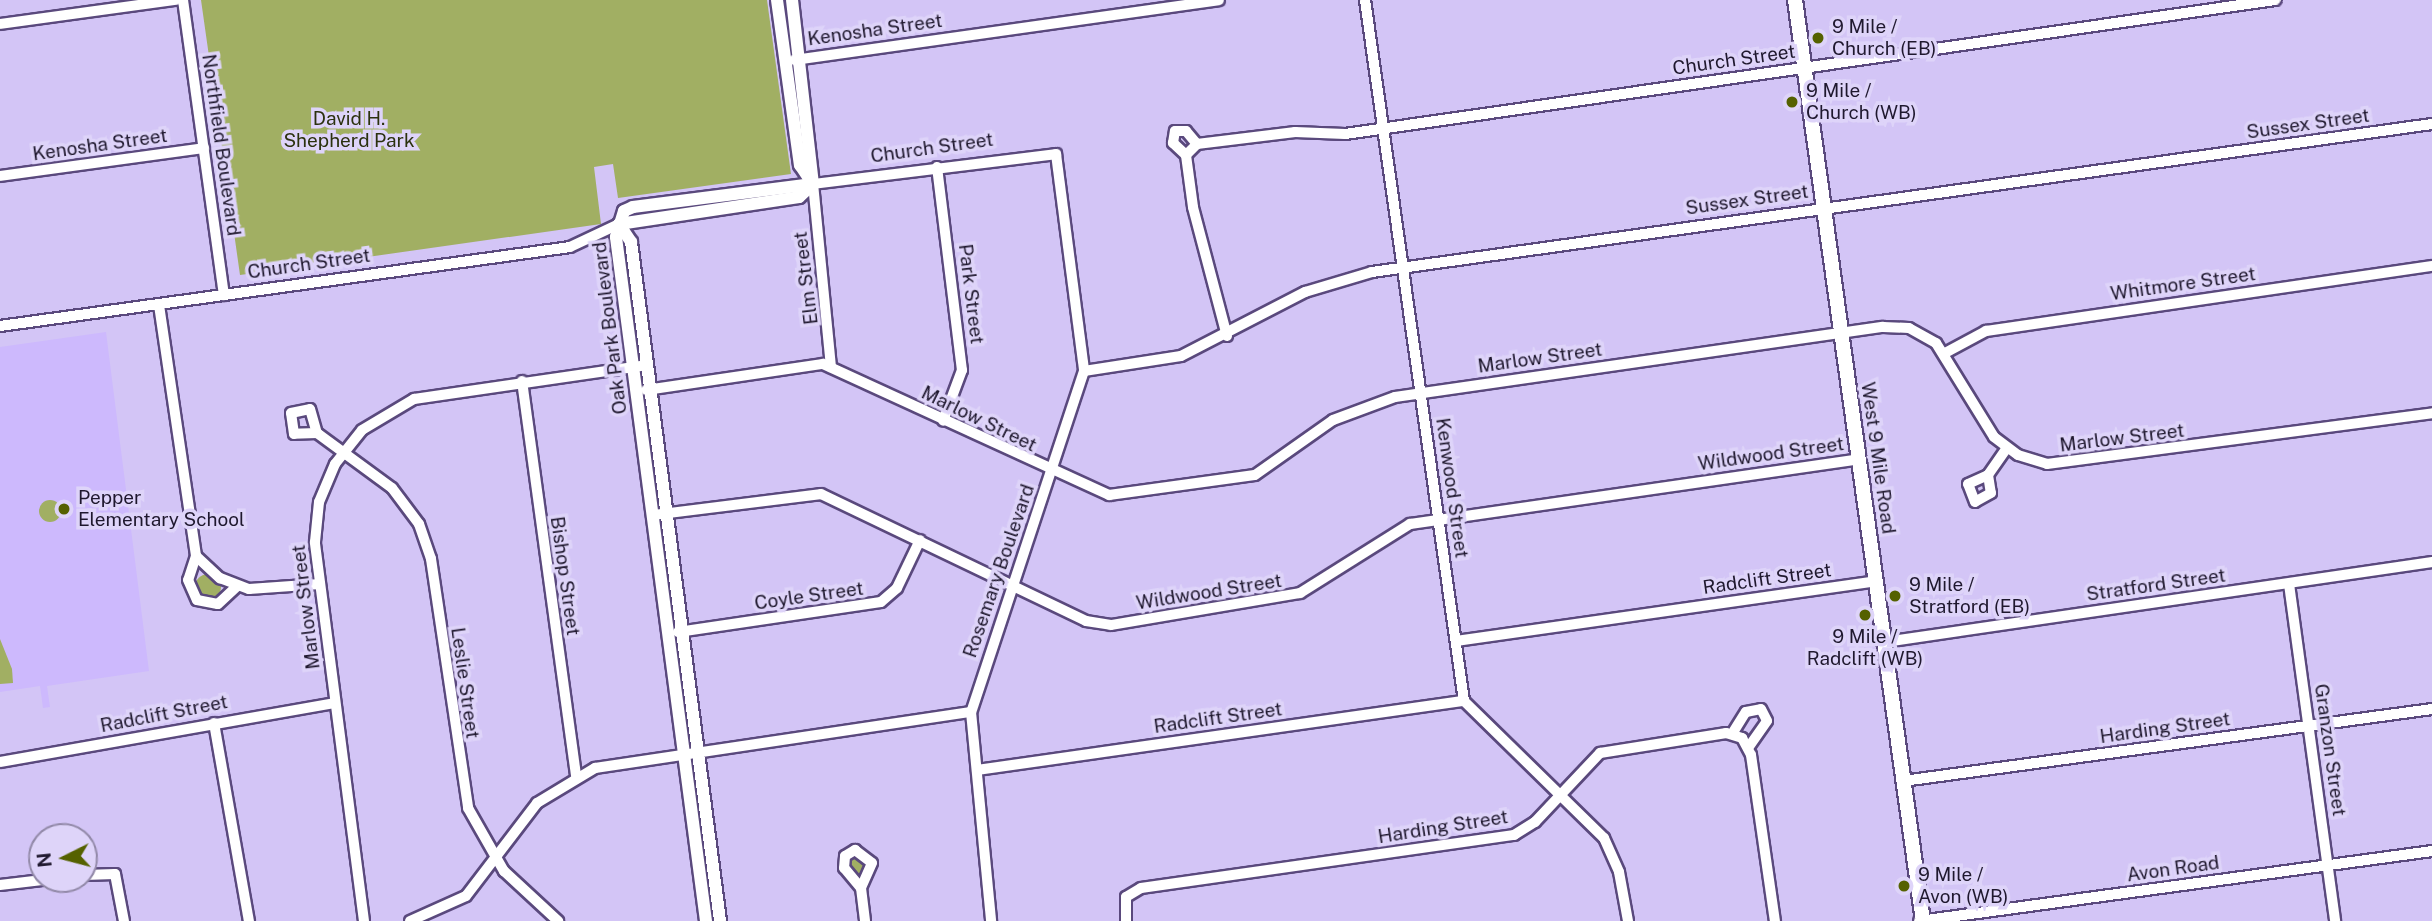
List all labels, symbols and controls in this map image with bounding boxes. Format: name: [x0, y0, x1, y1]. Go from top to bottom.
street label: Kenosha Street: [806, 9, 944, 51]
place label: 9 Mile / Church (EB): [1832, 16, 1936, 60]
marker: 9 Mile / Church (EB): [1810, 30, 1826, 46]
street label: Church Street: [1671, 40, 1797, 80]
street label: Northfield Boulevard: [197, 53, 245, 237]
place label: 9 Mile / Church (WB): [1806, 80, 1917, 124]
marker: 9 Mile / Church (WB): [1784, 94, 1800, 110]
street label: Sussex Street: [2245, 104, 2371, 144]
park label: David H. Shepherd Park: [283, 108, 415, 152]
street label: Kenosha Street: [31, 124, 169, 166]
street label: Church Street: [869, 128, 995, 168]
street label: Sussex Street: [1684, 180, 1810, 220]
street label: Elm Street: [789, 230, 823, 326]
street label: Oak Park Boulevard: [588, 240, 632, 416]
street label: Park Street: [954, 243, 988, 345]
street label: Church Street: [246, 244, 372, 284]
street label: Whitmore Street: [2109, 263, 2257, 305]
street label: Marlow Street: [1476, 338, 1604, 378]
street label: Marlow Street: [918, 381, 1040, 457]
street label: West 9 Mile Road: [1856, 381, 1900, 535]
street label: Kenwood Street: [1431, 416, 1473, 560]
street label: Marlow Street: [2058, 419, 2186, 457]
street label: Wildwood Street: [1697, 432, 1845, 476]
street label: Rosemary Boulevard: [959, 481, 1039, 661]
place label: Pepper Elementary School: [78, 487, 245, 531]
marker: Pepper Elementary School: [56, 501, 72, 517]
street label: Bishop Street: [545, 515, 585, 637]
street label: Marlow Street: [287, 543, 325, 671]
street label: Radclift Street: [1701, 559, 1833, 599]
street label: Stratford Street: [2085, 564, 2227, 606]
street label: Wildwood Street: [1135, 569, 1283, 615]
place label: 9 Mile / Stratford (EB): [1909, 574, 2030, 618]
street label: Coyle Street: [753, 577, 865, 615]
marker: 9 Mile / Stratford (EB): [1887, 588, 1903, 604]
marker: 9 Mile / Radclift (WB): [1857, 607, 1873, 623]
street label: Leslie Street: [446, 626, 484, 740]
place label: 9 Mile / Radclift (WB): [1807, 626, 1923, 670]
street label: Granzon Street: [2309, 682, 2351, 818]
street label: Radclift Street: [98, 690, 230, 738]
street label: Radclift Street: [1152, 698, 1284, 738]
street label: Harding Street: [2098, 708, 2232, 748]
street label: Harding Street: [1376, 805, 1510, 849]
north arrow: [28, 823, 98, 893]
text: N: [32, 851, 56, 869]
street label: Avon Road: [2125, 851, 2221, 887]
place label: 9 Mile / Avon (WB): [1918, 864, 2008, 908]
marker: 9 Mile / Avon (WB): [1896, 878, 1912, 894]

